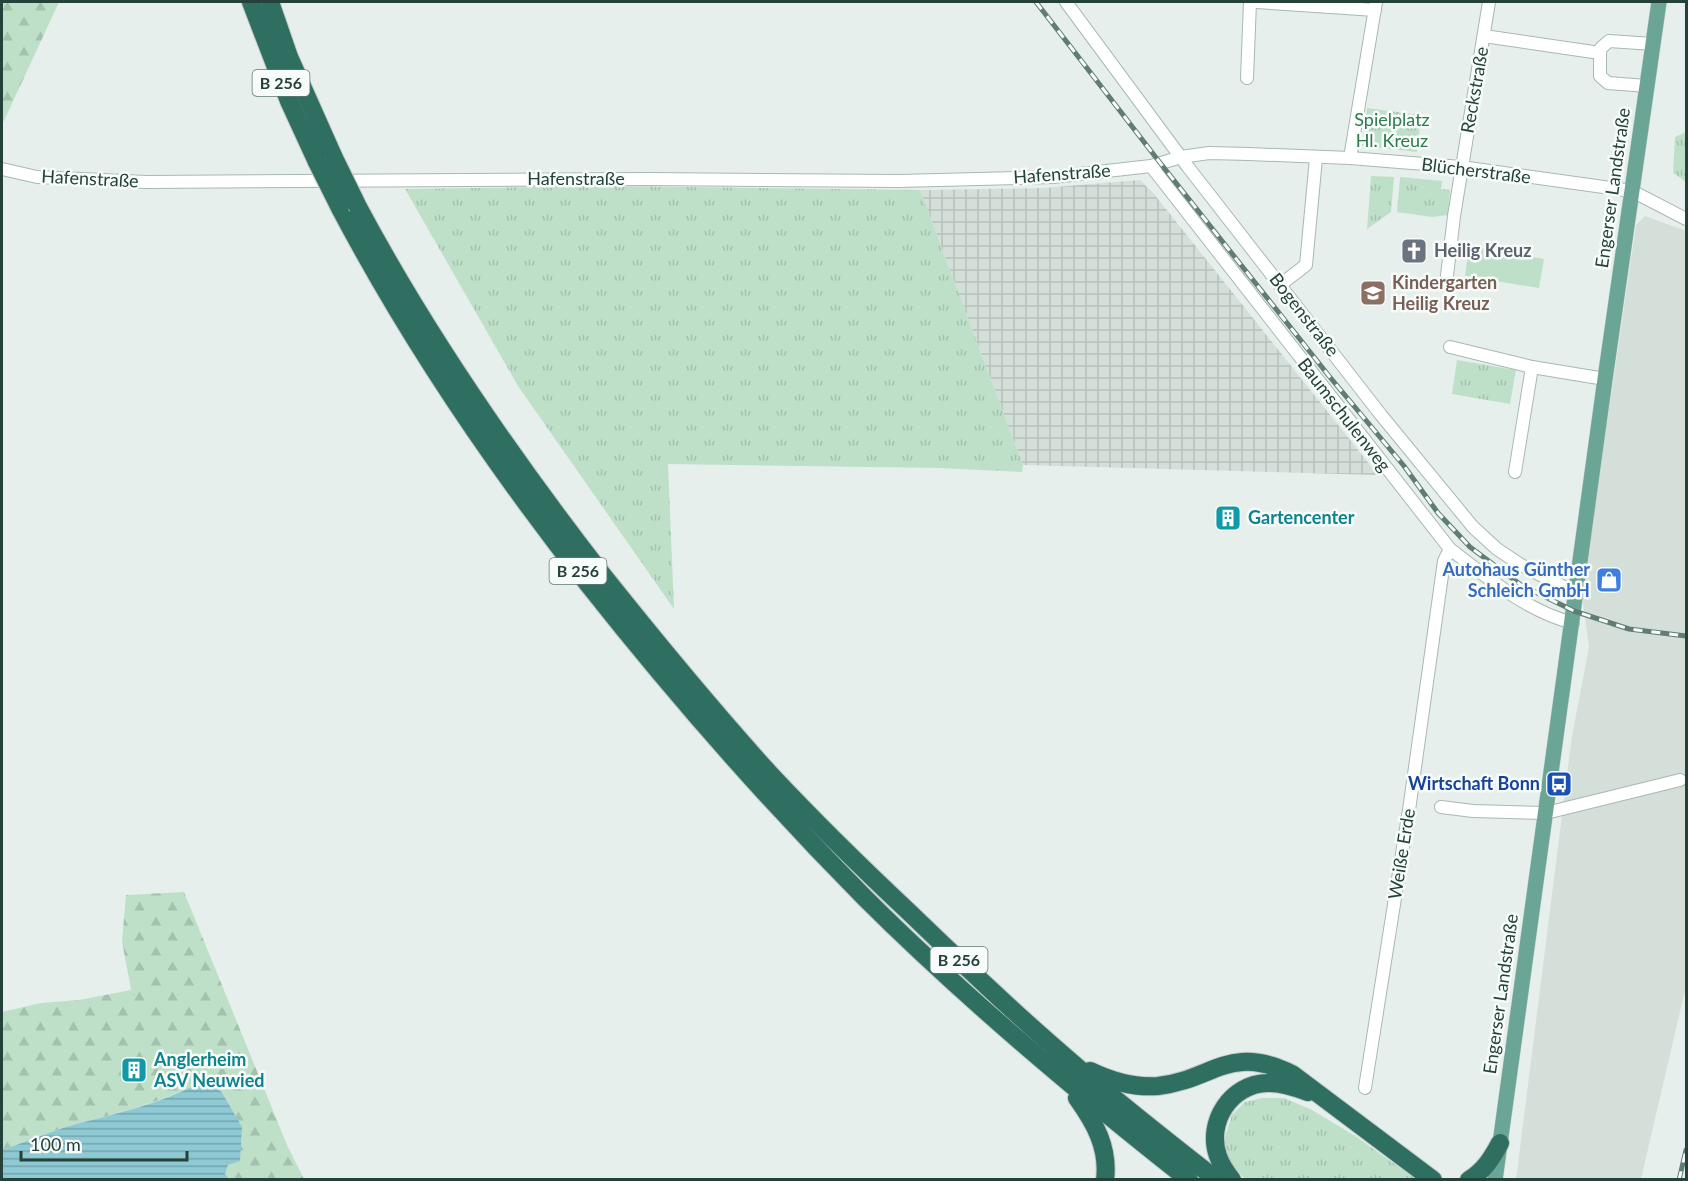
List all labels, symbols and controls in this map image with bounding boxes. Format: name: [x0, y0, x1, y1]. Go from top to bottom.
street label: Reckstraße: [1456, 45, 1492, 135]
road number: B 256: [252, 70, 310, 96]
street label: Engerser Landstraße: [1590, 106, 1634, 269]
park label: Spielplatz Hl. Kreuz: [1354, 108, 1430, 151]
street label: Blücherstraße: [1420, 152, 1532, 188]
street label: Hafenstraße: [1013, 159, 1111, 187]
street label: Hafenstraße: [41, 164, 139, 192]
street label: Hafenstraße: [527, 167, 625, 189]
church icon: Heilig Kreuz: [1399, 236, 1429, 266]
place label: Heilig Kreuz: [1434, 239, 1532, 261]
street label: Bogenstraße: [1265, 268, 1344, 361]
place label: Kindergarten Heilig Kreuz: [1392, 271, 1497, 314]
school or university icon: Kindergarten Heilig Kreuz: [1358, 278, 1388, 308]
street label: Baumschulenweg: [1294, 353, 1396, 476]
building icon: Gartencenter: [1213, 503, 1243, 533]
place label: Gartencenter: [1248, 506, 1355, 528]
road number: B 256: [550, 558, 606, 584]
place label: Autohaus Günther Schleich GmbH: [1442, 558, 1590, 601]
shop icon: Autohaus Günther Schleich GmbH: [1594, 565, 1624, 595]
bus stop icon: Wirtschaft Bonn: [1544, 769, 1574, 799]
place label: Wirtschaft Bonn: [1408, 772, 1540, 794]
street label: Weiße Erde: [1383, 807, 1419, 901]
street label: Engerser Landstraße: [1478, 912, 1522, 1075]
road number: B 256: [930, 947, 988, 973]
place label: Anglerheim ASV Neuwied: [153, 1048, 265, 1091]
building icon: Anglerheim ASV Neuwied: [119, 1055, 149, 1085]
scale bar: [21, 1124, 188, 1162]
text: 100 m: [30, 1133, 81, 1155]

